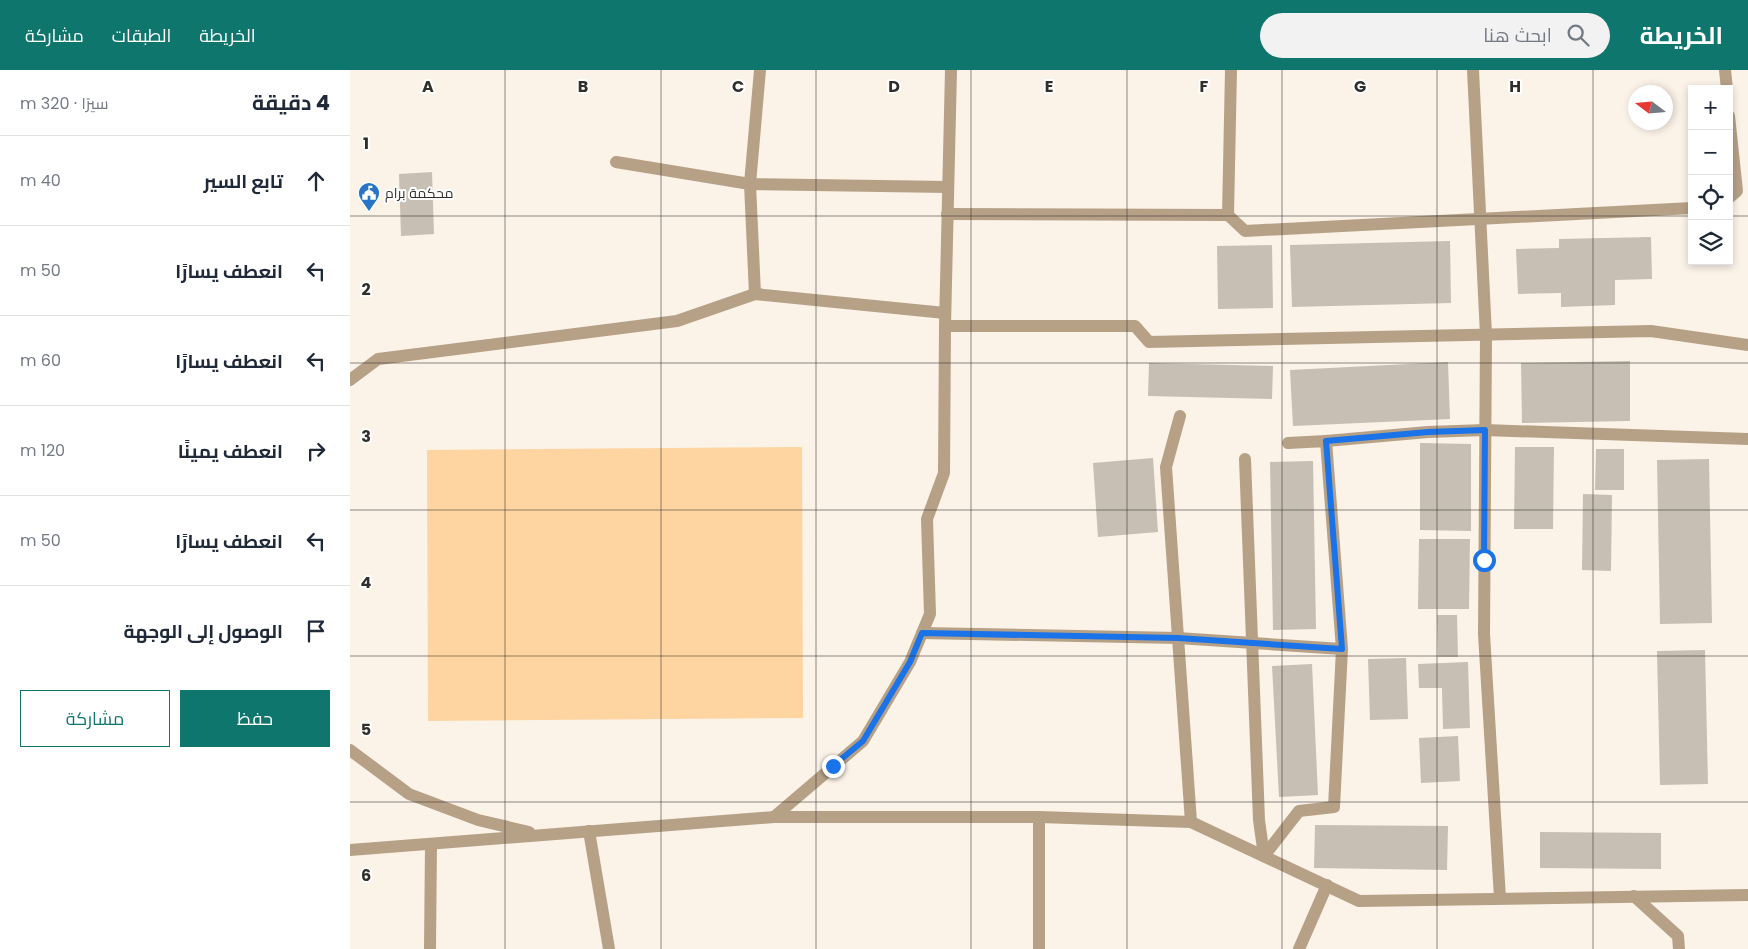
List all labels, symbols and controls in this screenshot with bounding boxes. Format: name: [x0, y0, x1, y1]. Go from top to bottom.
search box: [1260, 13, 1610, 58]
text: الخريطة: [1640, 19, 1723, 52]
icon: search: [1564, 21, 1592, 49]
text: ابحث هنا: [1483, 22, 1552, 49]
text: مشاركة: [25, 23, 84, 48]
text: الطبقات: [112, 23, 171, 48]
text: الخريطة: [199, 23, 256, 48]
text: A: [422, 75, 434, 98]
text: B: [578, 75, 588, 98]
text: C: [732, 75, 744, 98]
text: D: [888, 75, 900, 98]
text: E: [1045, 75, 1053, 98]
text: F: [1200, 75, 1209, 98]
text: G: [1354, 75, 1366, 98]
text: H: [1509, 75, 1521, 98]
north arrow: [1628, 85, 1673, 130]
map controls: [1688, 85, 1733, 265]
button: +: [1688, 85, 1733, 130]
text: 4 دقيقة: [252, 88, 330, 117]
text: سيرًا · 320 m: [20, 92, 108, 115]
button: −: [1688, 130, 1733, 175]
text: 1: [363, 132, 369, 155]
icon: ahead: [302, 167, 330, 195]
text: تابع السير: [203, 168, 283, 195]
text: 40 m: [20, 169, 61, 192]
button: locate: [1688, 175, 1733, 220]
public building icon: محكمة برام: [357, 181, 381, 212]
place label: محكمة برام: [385, 183, 453, 203]
button: layers: [1688, 220, 1733, 265]
icon: left: [302, 257, 330, 285]
text: انعطف يسارًا: [175, 258, 283, 285]
text: 50 m: [20, 259, 61, 282]
text: 2: [361, 278, 371, 301]
icon: left: [302, 347, 330, 375]
text: انعطف يسارًا: [175, 348, 283, 375]
text: 60 m: [20, 349, 61, 372]
text: 3: [361, 425, 371, 448]
icon: right: [302, 437, 330, 465]
text: انعطف يمينًا: [178, 438, 283, 465]
text: 120 m: [20, 439, 65, 462]
icon: left: [302, 527, 330, 555]
text: انعطف يسارًا: [175, 528, 283, 555]
text: 50 m: [20, 529, 61, 552]
route start: [1473, 549, 1496, 572]
text: 4: [361, 571, 372, 594]
icon: arrive: [302, 617, 330, 645]
text: الوصول إلى الوجهة: [124, 618, 283, 645]
button: مشاركة: [20, 690, 170, 747]
button: حفظ: [180, 690, 330, 747]
text: 5: [361, 718, 371, 741]
route end: [822, 755, 845, 778]
text: 6: [361, 864, 371, 887]

